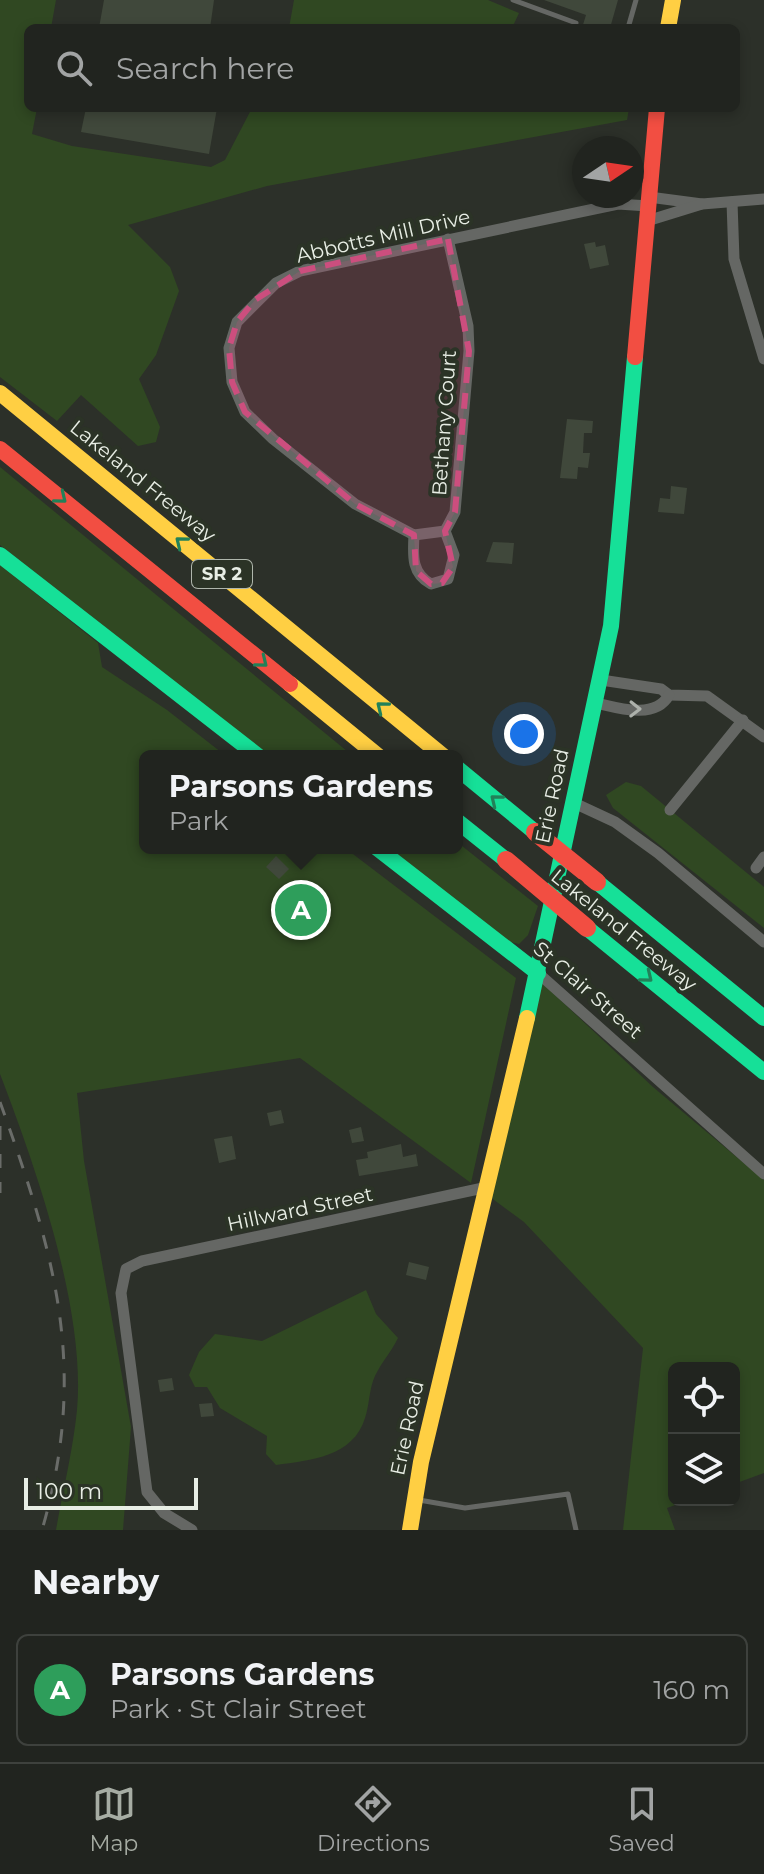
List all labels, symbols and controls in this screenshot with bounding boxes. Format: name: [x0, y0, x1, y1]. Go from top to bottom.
search box: [24, 24, 740, 112]
icon: search: [52, 46, 96, 90]
text: Search here: [116, 50, 294, 87]
north arrow: [572, 136, 644, 208]
street label: Abbotts Mill Drive: [294, 204, 472, 268]
street label: Bethany Court: [427, 349, 461, 497]
street label: Lakeland Freeway: [65, 415, 221, 547]
one-way arrow: [51, 488, 66, 503]
one-way arrow: [176, 537, 191, 551]
road number: SR 2: [192, 560, 252, 588]
one-way arrow: [253, 652, 267, 667]
one-way arrow: [629, 700, 642, 717]
one-way arrow: [377, 702, 392, 716]
your location: [504, 714, 544, 754]
street label: Erie Road: [530, 746, 574, 846]
popup: [139, 750, 463, 854]
text: Parsons Gardens: [169, 768, 433, 805]
one-way arrow: [491, 795, 505, 810]
text: Park: [169, 805, 228, 837]
street label: Lakeland Freeway: [546, 864, 702, 996]
pin: A: [275, 880, 327, 940]
street label: St Clair Street: [529, 936, 647, 1044]
one-way arrow: [638, 967, 653, 982]
street label: Hillward Street: [225, 1182, 375, 1236]
map controls: [668, 1362, 740, 1506]
button: locate: [668, 1362, 740, 1434]
street label: Erie Road: [385, 1378, 429, 1478]
button: layers: [668, 1434, 740, 1506]
scale bar: [24, 1474, 198, 1510]
text: 100 m: [36, 1478, 102, 1505]
text: Nearby: [32, 1561, 159, 1603]
text: Parsons Gardens: [110, 1656, 374, 1693]
text: A: [50, 1674, 70, 1706]
text: 160 m: [653, 1674, 730, 1706]
text: Park · St Clair Street: [110, 1693, 367, 1725]
tab: Map: [89, 1782, 138, 1857]
tab: Directions: [317, 1782, 430, 1857]
tab: Saved: [609, 1782, 675, 1857]

